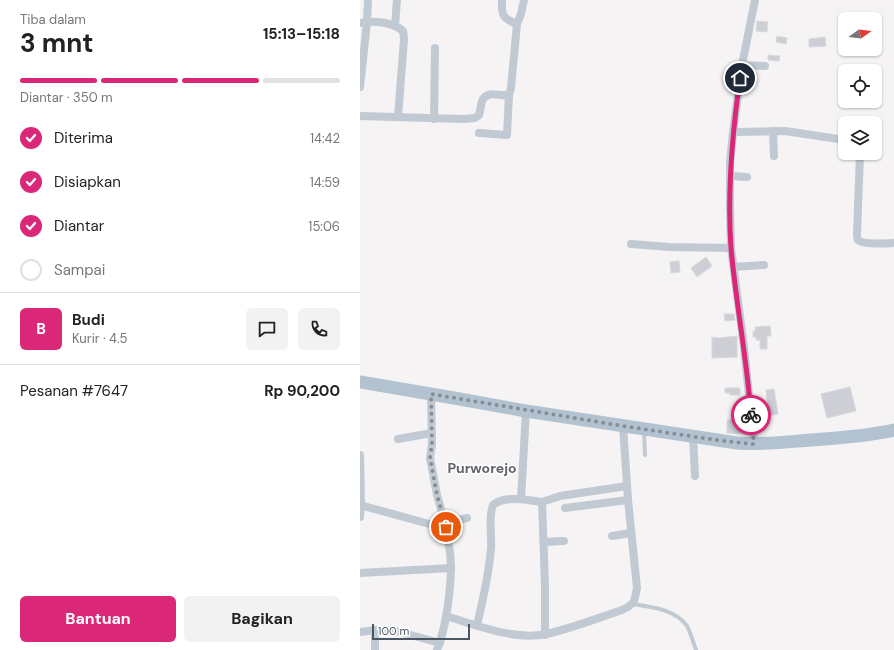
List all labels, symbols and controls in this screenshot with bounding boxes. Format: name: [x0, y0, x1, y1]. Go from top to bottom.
text: Tiba dalam: [20, 11, 86, 28]
north arrow: [838, 12, 882, 56]
map controls: [838, 12, 882, 160]
text: 15:13–15:18: [263, 24, 340, 44]
text: 3 mnt: [20, 26, 94, 60]
pin: [723, 61, 757, 95]
button: locate: [838, 64, 882, 108]
icon: home: [729, 67, 751, 89]
text: Diantar · 350 m: [20, 89, 113, 106]
button: layers: [838, 116, 882, 160]
icon: check: [20, 127, 42, 149]
text: Diterima: [54, 128, 113, 148]
text: 14:42: [310, 130, 340, 147]
icon: check: [20, 171, 42, 193]
text: Disiapkan: [54, 172, 121, 192]
text: 14:59: [310, 174, 340, 191]
icon: check: [20, 215, 42, 237]
text: Diantar: [54, 216, 104, 236]
text: 15:06: [308, 218, 340, 235]
text: Sampai: [54, 260, 105, 280]
button: chat: [246, 308, 288, 350]
button: phone: [298, 308, 340, 350]
text: Budi: [72, 310, 105, 330]
text: B: [36, 319, 46, 339]
text: Kurir · 4.5: [72, 330, 127, 347]
text: Pesanan #7647: [20, 381, 128, 401]
text: Rp 90,200: [264, 381, 340, 401]
courier: [731, 395, 771, 435]
icon: bike: [740, 404, 762, 426]
district label: Purworejo: [447, 459, 517, 477]
pin: [429, 510, 463, 544]
icon: bag: [435, 516, 457, 538]
button: Bantuan: [20, 596, 176, 642]
button: Bagikan: [184, 596, 340, 642]
scale bar: [372, 622, 470, 641]
text: 100 m: [378, 624, 409, 638]

